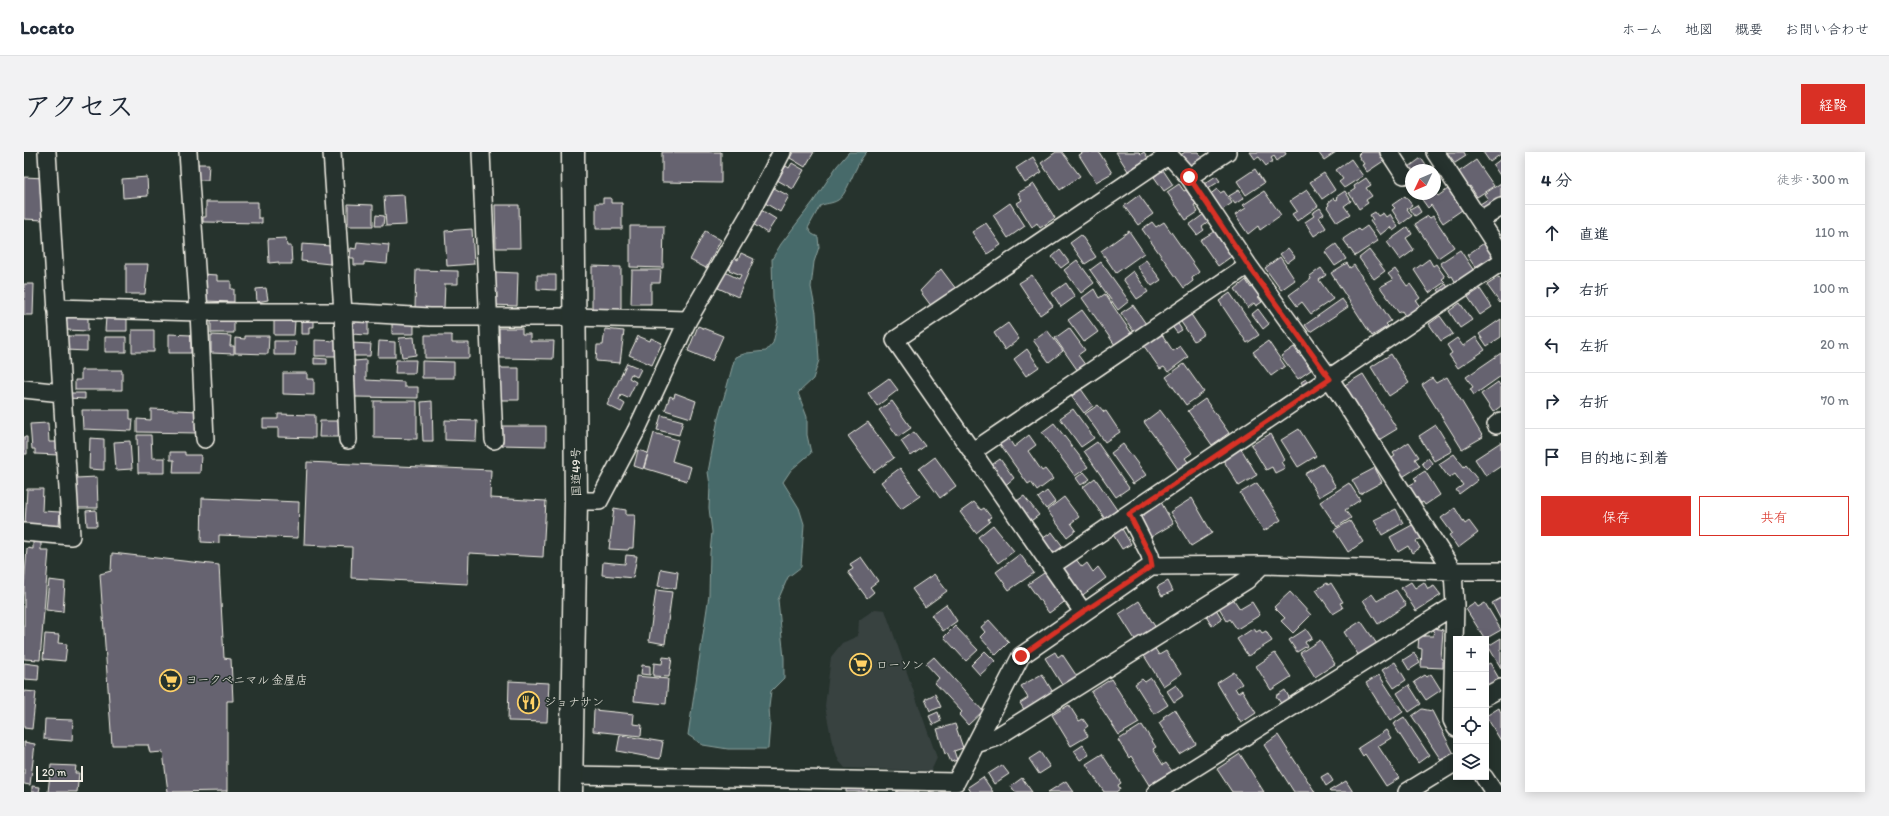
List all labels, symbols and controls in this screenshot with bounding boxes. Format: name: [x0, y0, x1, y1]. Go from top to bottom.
text: Locato: [20, 16, 74, 39]
text: ホーム: [1622, 21, 1663, 38]
text: 地図: [1685, 21, 1713, 38]
text: 概要: [1735, 21, 1763, 38]
text: お問い合わせ: [1785, 21, 1869, 38]
button: 経路: [1801, 84, 1865, 124]
text: アクセス: [24, 89, 134, 123]
north arrow: [1405, 164, 1441, 200]
route start: [1180, 168, 1198, 186]
text: 4 分: [1541, 170, 1572, 190]
text: 徒歩 · 300 m: [1777, 172, 1849, 187]
icon: ahead: [1541, 222, 1563, 244]
text: 直進: [1579, 225, 1609, 243]
text: 110 m: [1815, 225, 1849, 240]
icon: right: [1541, 278, 1563, 300]
text: 右折: [1579, 281, 1609, 299]
text: 100 m: [1813, 281, 1849, 296]
icon: left: [1541, 334, 1563, 356]
text: 左折: [1579, 337, 1609, 355]
text: 20 m: [1820, 337, 1849, 352]
icon: right: [1541, 390, 1563, 412]
text: 右折: [1579, 393, 1609, 411]
text: 70 m: [1821, 393, 1849, 408]
icon: arrive: [1541, 446, 1563, 468]
street label: 国道49号: [569, 447, 583, 497]
text: 目的地に到着: [1579, 449, 1669, 467]
button: 保存: [1541, 496, 1691, 536]
button: 共有: [1699, 496, 1849, 536]
map controls: [1453, 636, 1489, 780]
button: +: [1453, 636, 1489, 672]
route end: [1012, 647, 1030, 665]
supermarket icon: ローソン: [848, 652, 874, 678]
place label: ローソン: [876, 658, 924, 672]
supermarket icon: ヨークベニマル 金屋店: [157, 667, 183, 693]
button: −: [1453, 672, 1489, 708]
place label: ヨークベニマル 金屋店: [186, 673, 308, 687]
restaurant icon: ジョナサン: [515, 689, 541, 715]
place label: ジョナサン: [544, 695, 604, 709]
button: locate: [1453, 708, 1489, 744]
button: layers: [1453, 744, 1489, 780]
scale bar: [36, 764, 83, 783]
text: 20 m: [42, 766, 66, 779]

